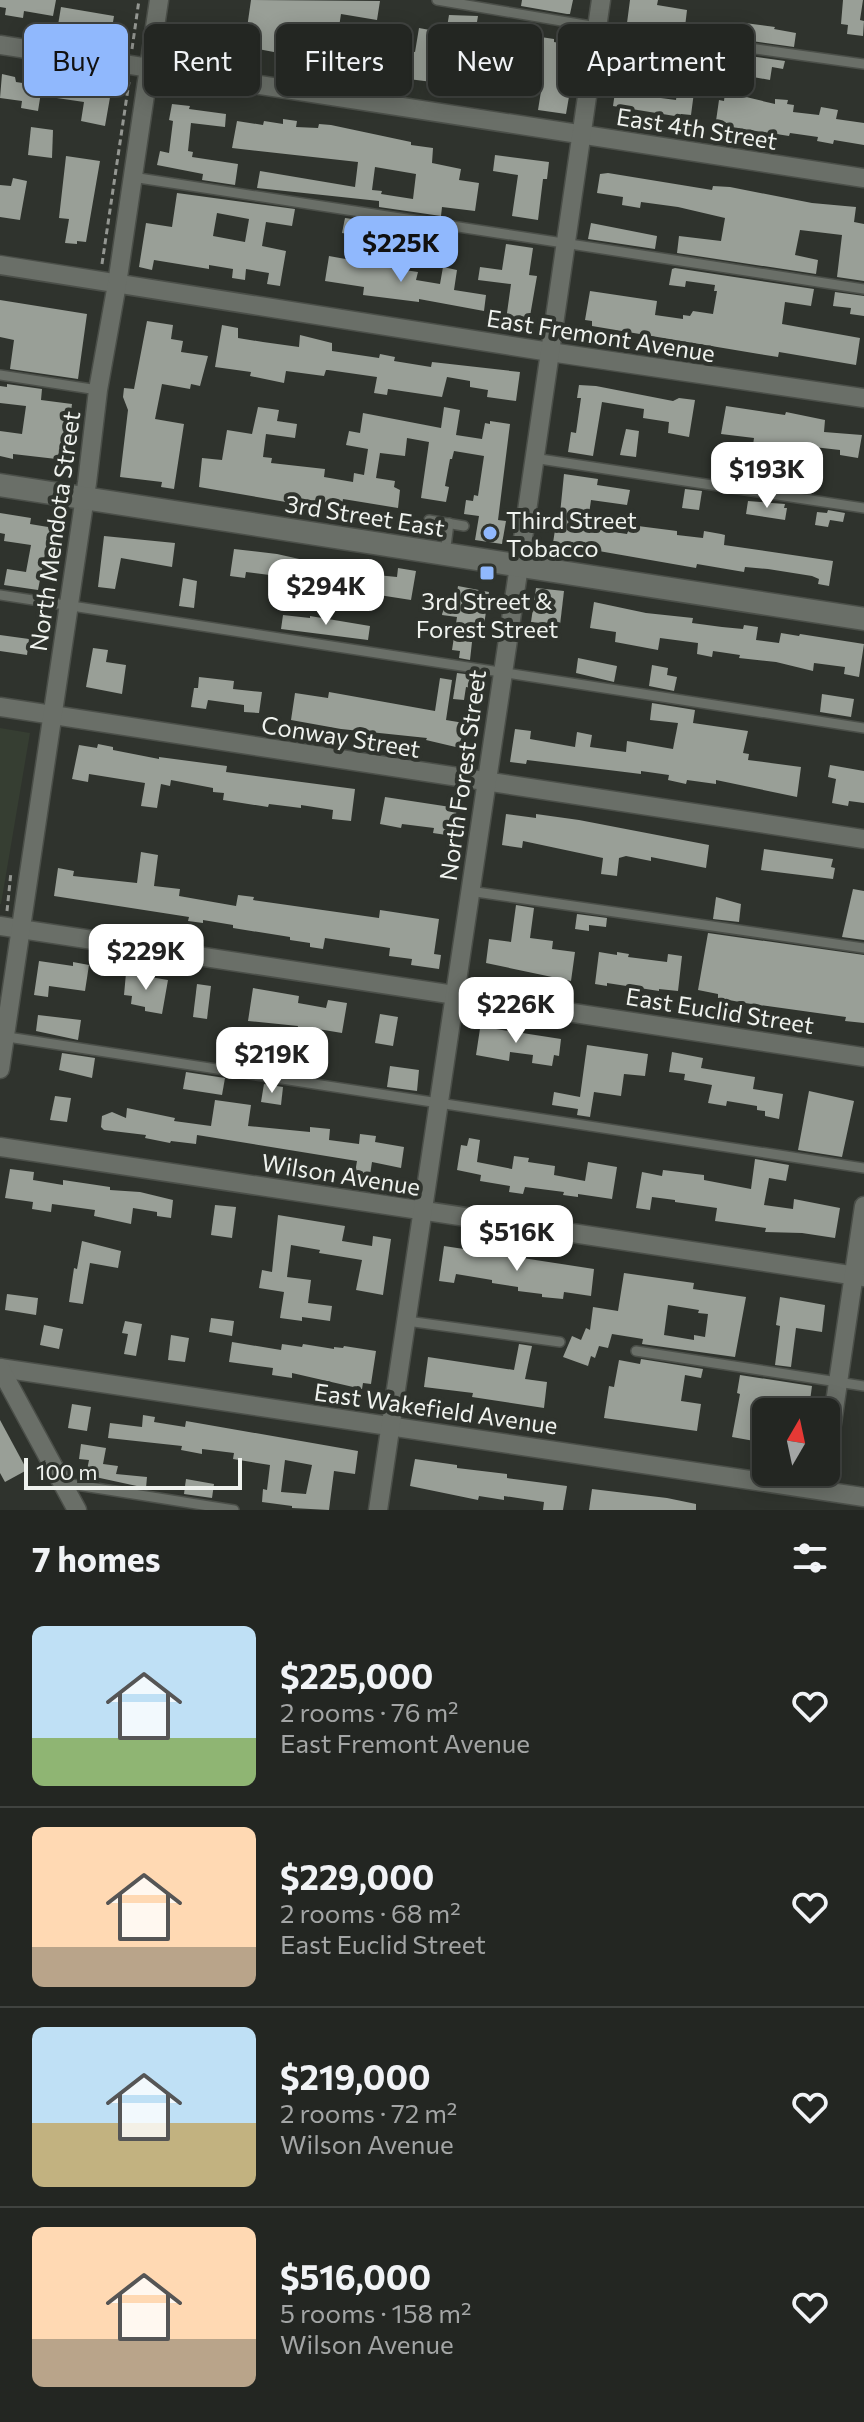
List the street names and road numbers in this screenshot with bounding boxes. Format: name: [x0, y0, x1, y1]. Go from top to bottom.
street label: East 4th Street: [614, 101, 780, 155]
street label: East Fremont Avenue: [485, 303, 717, 367]
street label: North Mendota Street: [23, 409, 85, 653]
street label: 3rd Street East: [283, 488, 447, 542]
street label: North Forest Street: [433, 667, 491, 882]
street label: Conway Street: [260, 709, 423, 763]
street label: East Euclid Street: [624, 981, 816, 1039]
street label: Wilson Avenue: [260, 1147, 422, 1201]
street label: East Wakefield Avenue: [312, 1377, 560, 1439]

